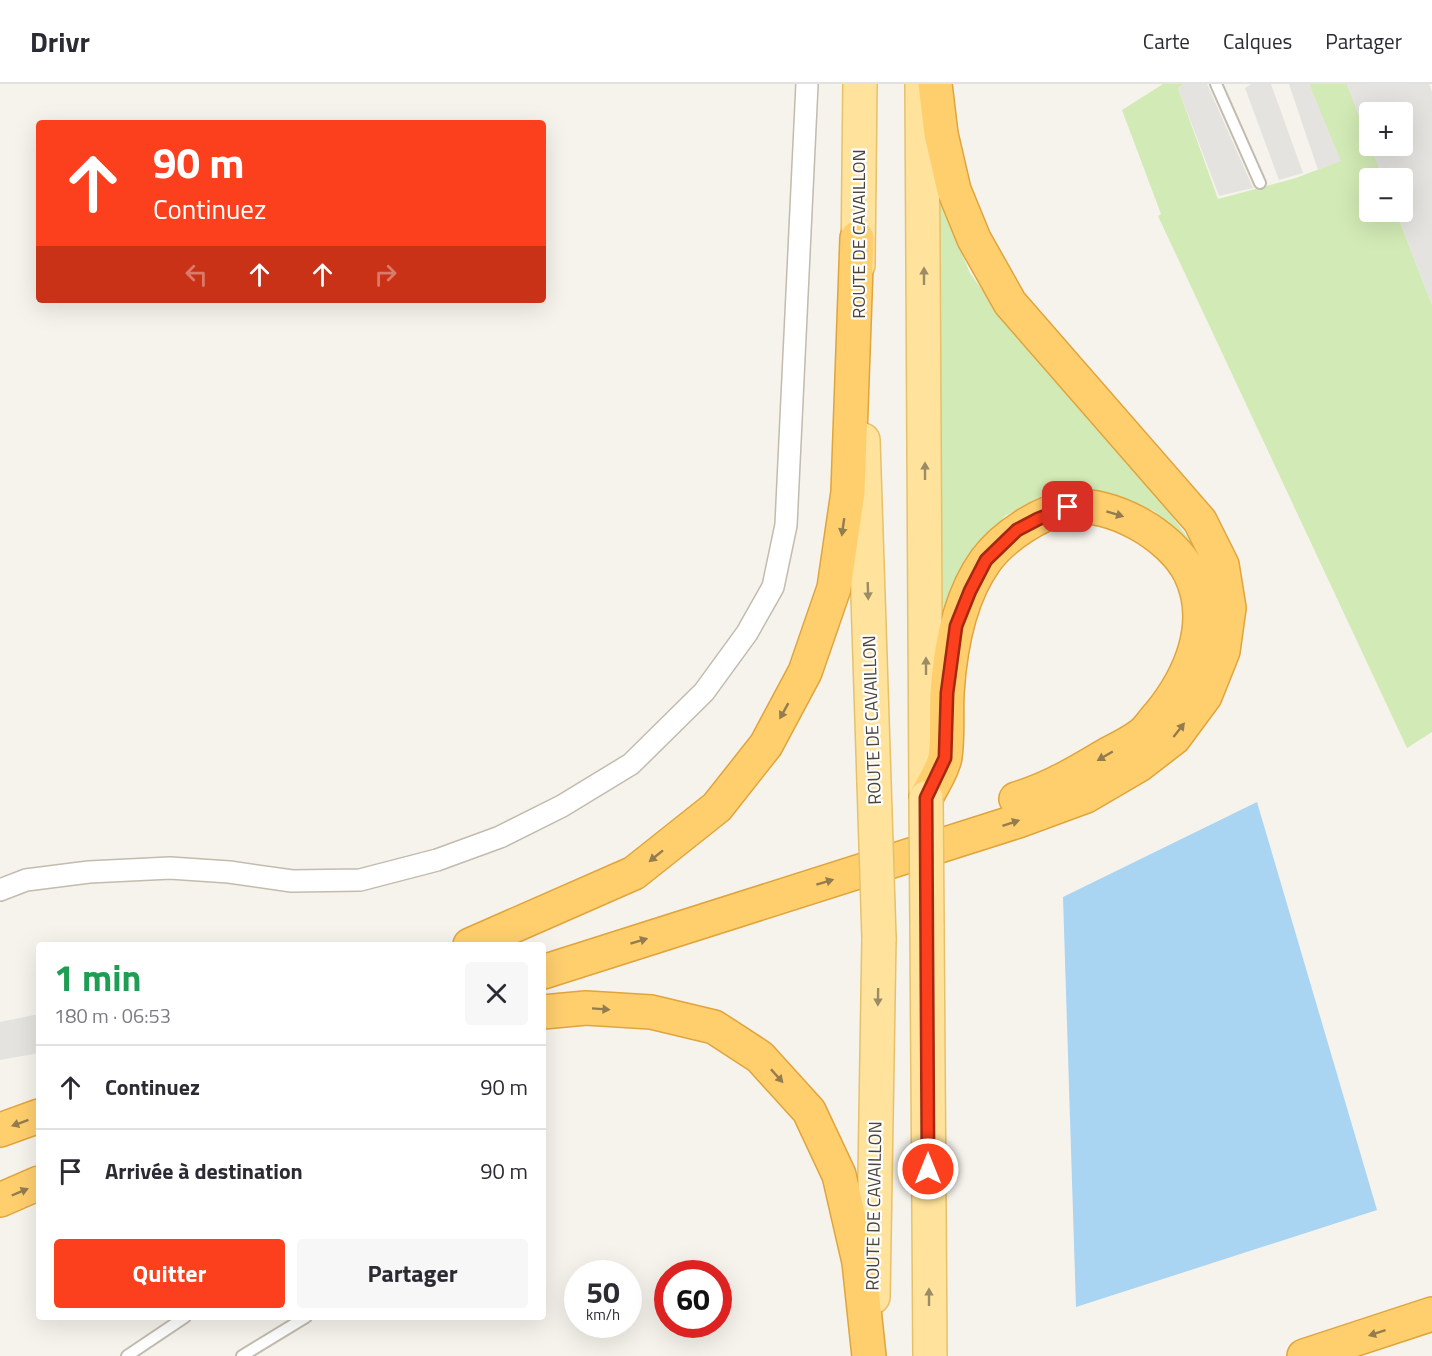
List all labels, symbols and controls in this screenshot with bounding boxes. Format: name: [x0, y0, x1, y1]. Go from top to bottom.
text: Drivr: [30, 20, 90, 63]
text: Carte: [1143, 25, 1190, 57]
text: Calques: [1223, 25, 1292, 57]
text: Partager: [1325, 25, 1402, 57]
map controls: [1359, 102, 1413, 222]
button: +: [1359, 102, 1413, 156]
text: 90 m: [153, 130, 245, 194]
icon: ahead: [54, 144, 132, 222]
street label: ROUTE DE CAVAILLON: [845, 149, 872, 319]
button: −: [1359, 168, 1413, 222]
text: Continuez: [153, 188, 266, 229]
icon: left: [180, 258, 213, 291]
icon: ahead: [243, 258, 276, 291]
icon: ahead: [306, 258, 339, 291]
icon: right: [369, 258, 402, 291]
one-way arrow: [919, 266, 929, 285]
one-way arrow: [920, 461, 930, 480]
pin: [1042, 481, 1093, 532]
icon: arrive: [1051, 490, 1084, 523]
one-way arrow: [1106, 510, 1124, 519]
one-way arrow: [839, 518, 848, 537]
one-way arrow: [864, 581, 873, 600]
street label: ROUTE DE CAVAILLON: [855, 635, 888, 805]
one-way arrow: [921, 656, 931, 675]
one-way arrow: [779, 703, 789, 720]
one-way arrow: [1173, 723, 1185, 738]
one-way arrow: [1096, 751, 1113, 761]
one-way arrow: [1002, 818, 1020, 828]
one-way arrow: [648, 849, 664, 862]
one-way arrow: [816, 877, 834, 886]
one-way arrow: [630, 935, 648, 945]
text: 1 min: [54, 950, 141, 1005]
button: close: [465, 962, 528, 1025]
one-way arrow: [873, 987, 883, 1006]
text: 180 m · 06:53: [54, 1000, 171, 1031]
one-way arrow: [592, 1004, 611, 1013]
one-way arrow: [770, 1068, 783, 1083]
text: Continuez: [105, 1070, 200, 1104]
text: 90 m: [480, 1070, 528, 1104]
icon: ahead: [54, 1071, 87, 1104]
one-way arrow: [10, 1119, 28, 1129]
street label: ROUTE DE CAVAILLON: [859, 1121, 888, 1291]
position arrow: [896, 1137, 960, 1201]
text: Arrivée à destination: [105, 1154, 303, 1188]
text: 90 m: [480, 1154, 528, 1188]
icon: arrive: [54, 1155, 87, 1188]
one-way arrow: [11, 1187, 29, 1197]
button: Quitter: [54, 1239, 285, 1308]
button: Partager: [297, 1239, 528, 1308]
speed limit sign: 60: [654, 1260, 732, 1338]
text: 50: [586, 1269, 620, 1315]
one-way arrow: [924, 1287, 934, 1306]
text: km/h: [586, 1303, 620, 1326]
one-way arrow: [1368, 1329, 1386, 1338]

